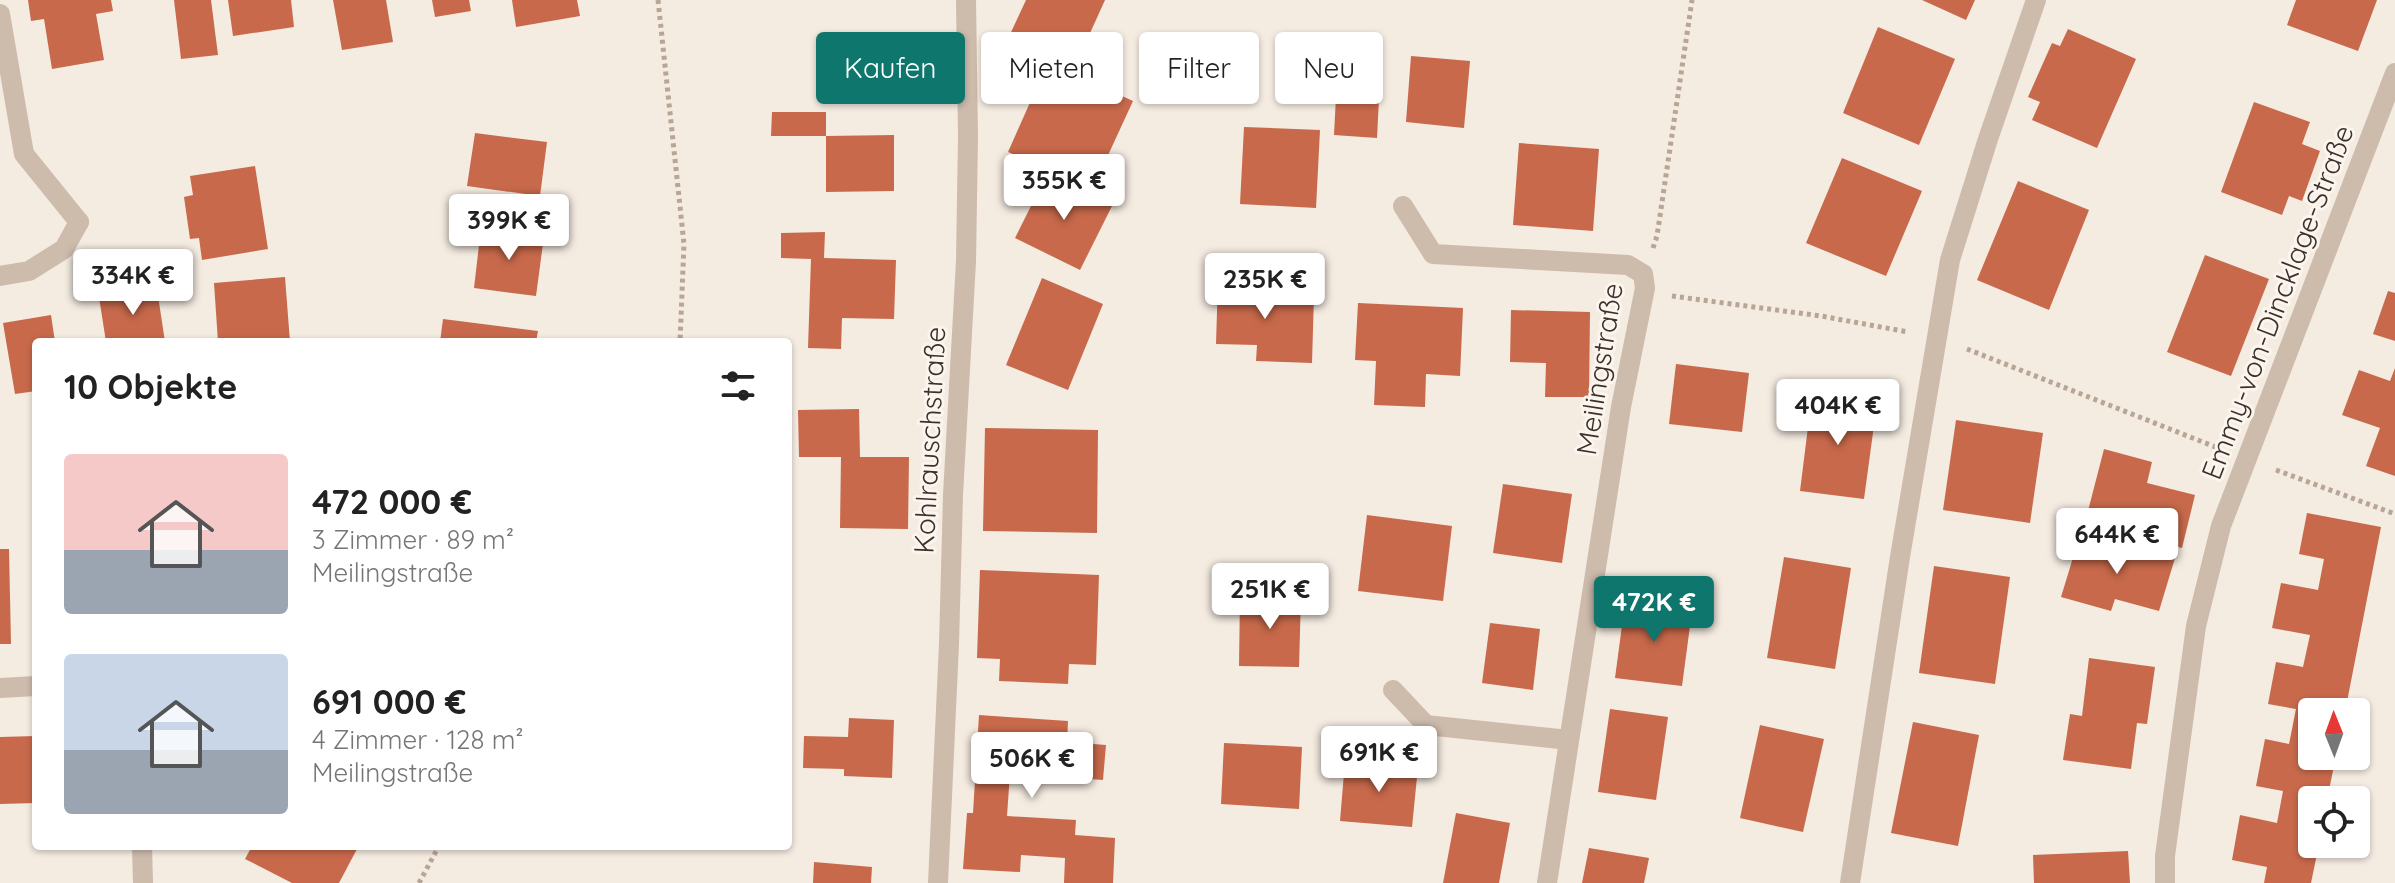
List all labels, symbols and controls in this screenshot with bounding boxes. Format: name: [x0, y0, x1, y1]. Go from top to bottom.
chip: Kaufen: [816, 32, 965, 104]
chip: Mieten: [981, 32, 1123, 104]
chip: Filter: [1139, 32, 1259, 104]
chip: Neu: [1275, 32, 1383, 104]
street label: Emmy-von-Dincklage-Straße: [2193, 120, 2361, 484]
pin: 355K €: [999, 154, 1129, 222]
text: 355K €: [1022, 163, 1106, 196]
pin: 399K €: [444, 194, 574, 262]
text: 399K €: [467, 203, 551, 236]
pin: 334K €: [68, 249, 198, 317]
pin: 235K €: [1200, 253, 1330, 321]
text: 334K €: [91, 258, 175, 291]
text: 235K €: [1223, 262, 1307, 295]
street label: Meilingstraße: [1568, 281, 1630, 457]
street label: Kohlrauschstraße: [906, 326, 952, 554]
icon: filters: [716, 364, 760, 408]
text: 10 Objekte: [64, 365, 237, 408]
pin: 404K €: [1773, 379, 1903, 447]
text: 404K €: [1794, 388, 1882, 421]
text: 472 000 €: [312, 480, 472, 523]
icon: home: [128, 486, 224, 582]
pin: 644K €: [2052, 508, 2182, 576]
text: 644K €: [2074, 517, 2160, 550]
text: 3 Zimmer · 89 m²: [312, 523, 514, 556]
text: Meilingstraße: [312, 556, 473, 589]
pin: 251K €: [1205, 563, 1335, 631]
text: 251K €: [1230, 572, 1310, 605]
pin: 472K €: [1589, 576, 1719, 644]
text: 472K €: [1612, 585, 1696, 618]
text: 691 000 €: [312, 680, 466, 723]
icon: home: [128, 686, 224, 782]
north arrow: [2298, 698, 2370, 770]
map controls: [2298, 698, 2370, 858]
text: 4 Zimmer · 128 m²: [312, 723, 524, 756]
pin: 691K €: [1314, 726, 1444, 794]
pin: 506K €: [967, 732, 1097, 800]
text: 691K €: [1339, 735, 1419, 768]
text: 506K €: [989, 741, 1075, 774]
text: Meilingstraße: [312, 756, 473, 789]
button: locate: [2298, 786, 2370, 858]

